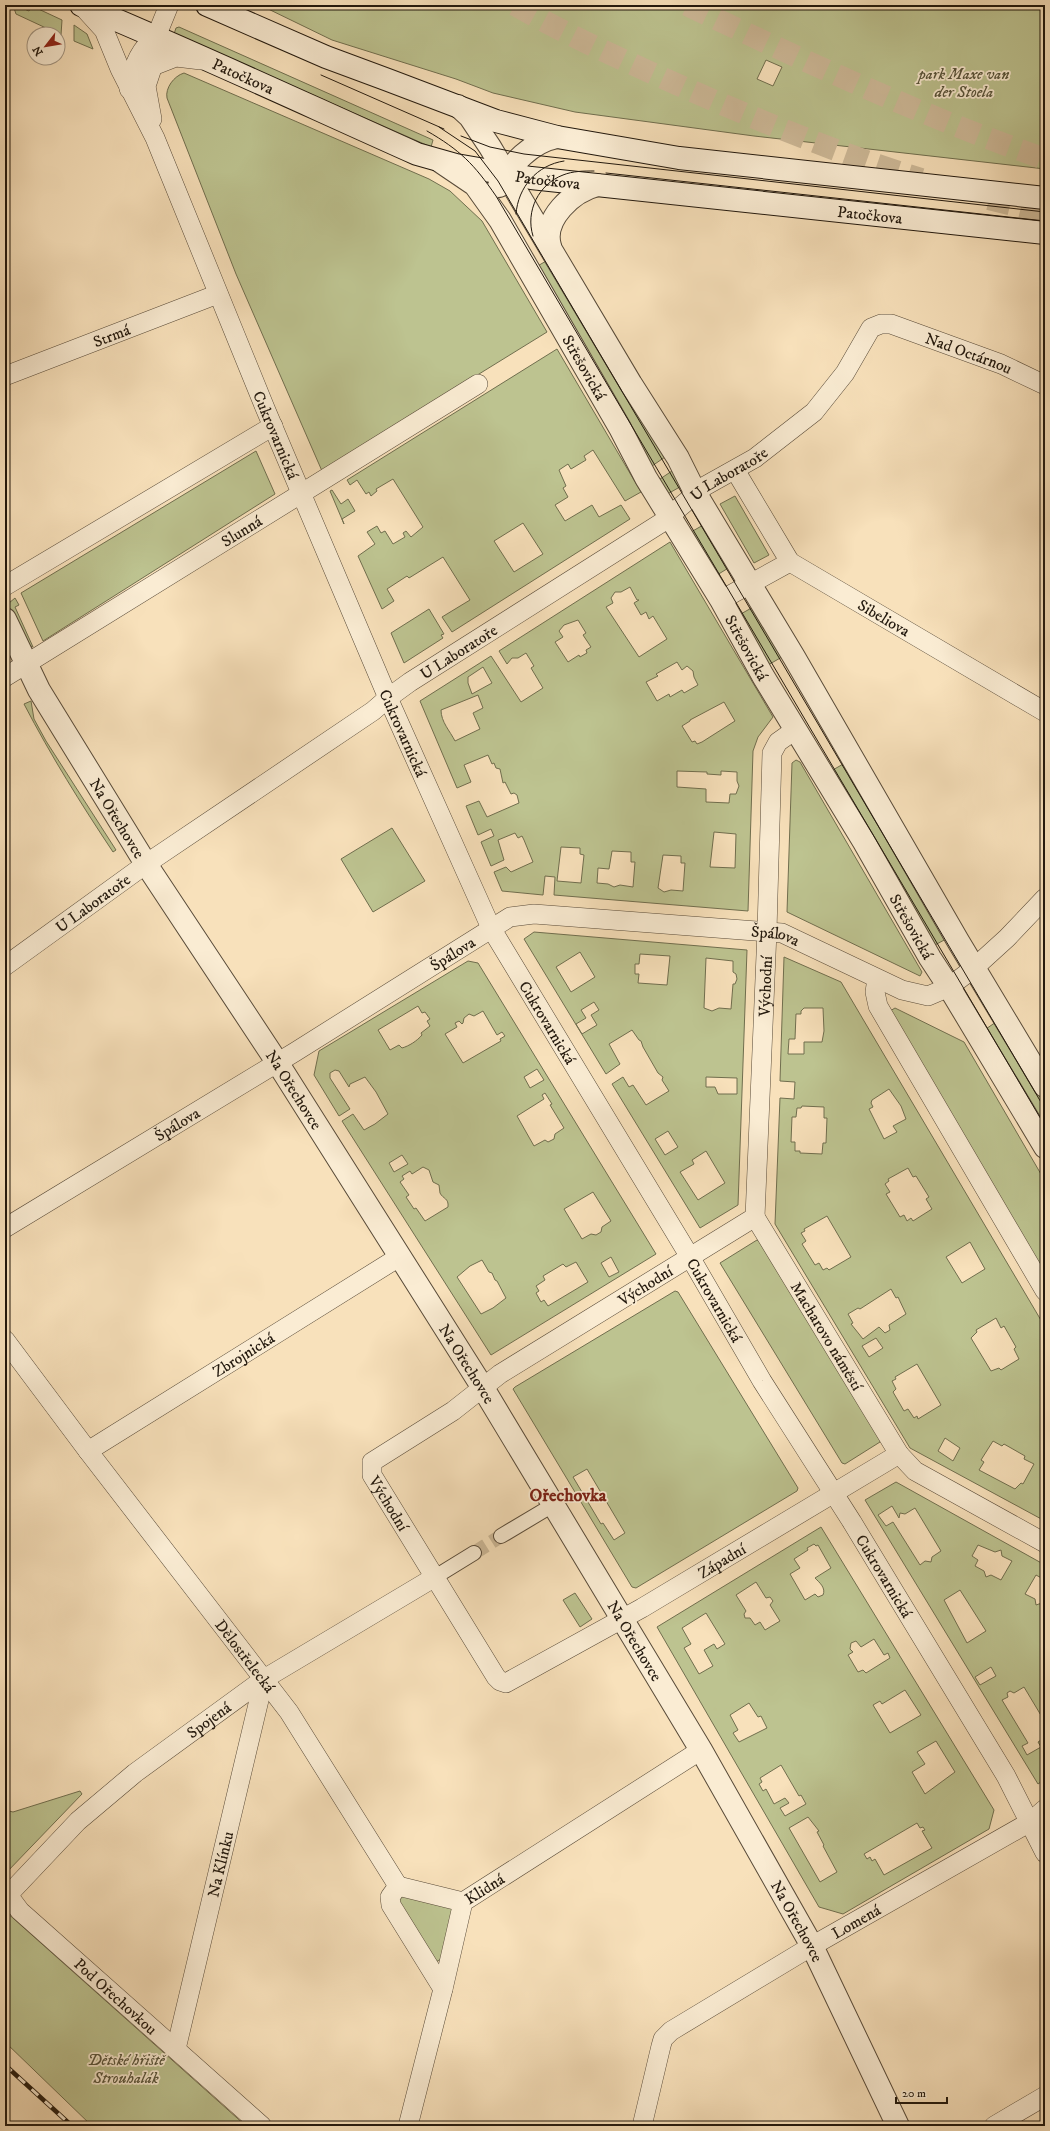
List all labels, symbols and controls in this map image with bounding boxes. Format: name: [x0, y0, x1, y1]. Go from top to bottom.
north arrow: [26, 26, 66, 66]
text: N: [30, 43, 47, 58]
street label: Patočkova: [209, 54, 277, 99]
park label: park Maxe van der Stoela: [916, 64, 1009, 102]
street label: Patočkova: [513, 166, 581, 194]
street label: Patočkova: [836, 202, 903, 229]
street label: Strmá: [90, 320, 133, 352]
street label: Nad Octárnou: [922, 328, 1015, 379]
street label: Střešovická: [557, 332, 611, 404]
street label: Cukrovarnická: [248, 388, 303, 483]
street label: U Laboratoře: [686, 443, 772, 506]
street label: Slunná: [218, 511, 266, 552]
street label: Sibeliova: [854, 595, 914, 641]
street label: Střešovická: [720, 612, 773, 685]
street label: U Laboratoře: [416, 620, 502, 684]
street label: Cukrovarnická: [374, 686, 431, 780]
street label: Na Ořechovce: [85, 775, 149, 863]
street label: U Laboratoře: [52, 870, 135, 937]
street label: Střešovická: [885, 891, 938, 963]
street label: Špálova: [750, 922, 803, 951]
street label: Špálova: [427, 932, 479, 976]
street label: Východní: [754, 955, 777, 1018]
street label: Cukrovarnická: [514, 977, 580, 1068]
street label: Na Ořechovce: [261, 1047, 326, 1134]
street label: Špálova: [151, 1103, 204, 1146]
street label: Cukrovarnická: [682, 1255, 746, 1346]
street label: Východní: [614, 1261, 677, 1311]
street label: Macharovo náměstí: [786, 1278, 867, 1395]
street label: Na Ořechovce: [434, 1320, 499, 1408]
street label: Zbrojnická: [209, 1328, 279, 1382]
street label: Východní: [363, 1472, 413, 1536]
district label: Ořechovka: [530, 1485, 607, 1507]
street label: Cukrovarnická: [851, 1531, 917, 1622]
street label: Západní: [694, 1539, 750, 1583]
street label: Na Ořechovce: [602, 1597, 666, 1685]
street label: Dělostřelecká: [210, 1616, 280, 1697]
street label: Spojená: [183, 1697, 235, 1743]
street label: Na Klínku: [203, 1829, 238, 1899]
street label: Klidná: [461, 1869, 509, 1909]
street label: Na Ořechovce: [766, 1877, 827, 1966]
street label: Lomená: [828, 1900, 885, 1944]
street label: Pod Ořechovkou: [70, 1954, 161, 2040]
park label: Dětské hřiště Strouhalák: [87, 2050, 167, 2088]
scale bar: [896, 2079, 947, 2105]
text: 20 m: [902, 2086, 926, 2101]

